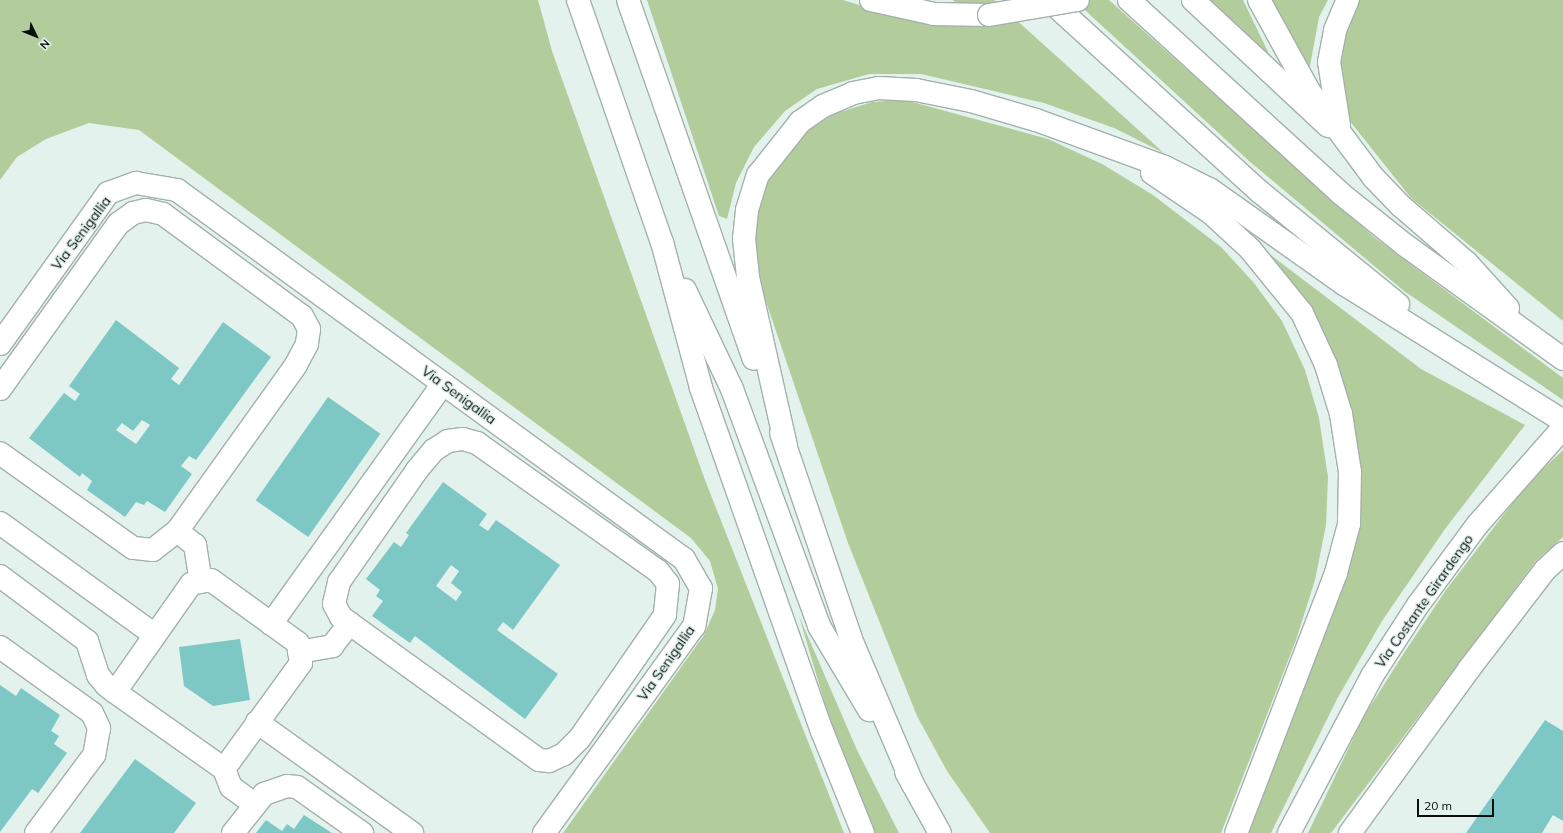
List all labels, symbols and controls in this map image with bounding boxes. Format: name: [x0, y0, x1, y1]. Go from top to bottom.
north arrow: [16, 16, 56, 56]
text: N: [37, 36, 53, 52]
street label: Via Senigallia: [48, 193, 114, 273]
street label: Via Senigallia: [418, 362, 500, 428]
street label: Via Costante Girardengo: [1371, 531, 1477, 671]
street label: Via Senigallia: [634, 622, 698, 704]
scale bar: [1419, 791, 1496, 817]
text: 20 m: [1424, 798, 1452, 813]

